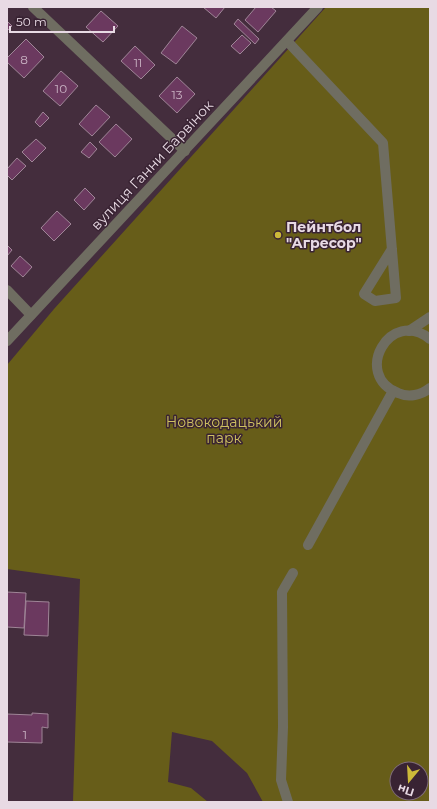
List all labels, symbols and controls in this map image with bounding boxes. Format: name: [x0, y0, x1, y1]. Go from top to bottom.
scale bar: [10, 8, 114, 34]
text: 50 m: [16, 14, 47, 29]
house number: 8: [20, 52, 28, 67]
house number: 11: [134, 55, 142, 70]
house number: 10: [55, 81, 67, 96]
house number: 13: [171, 87, 183, 102]
street label: вулиця Ганни Барвінок: [87, 96, 217, 234]
place label: Пейнтбол "Агресор": [286, 218, 362, 252]
marker: Пейнтбол "Агресор": [273, 230, 283, 240]
park label: Новокодацький парк: [166, 413, 282, 447]
house number: 1: [23, 727, 27, 742]
north arrow: [389, 761, 429, 801]
text: Пн: [396, 781, 416, 800]

